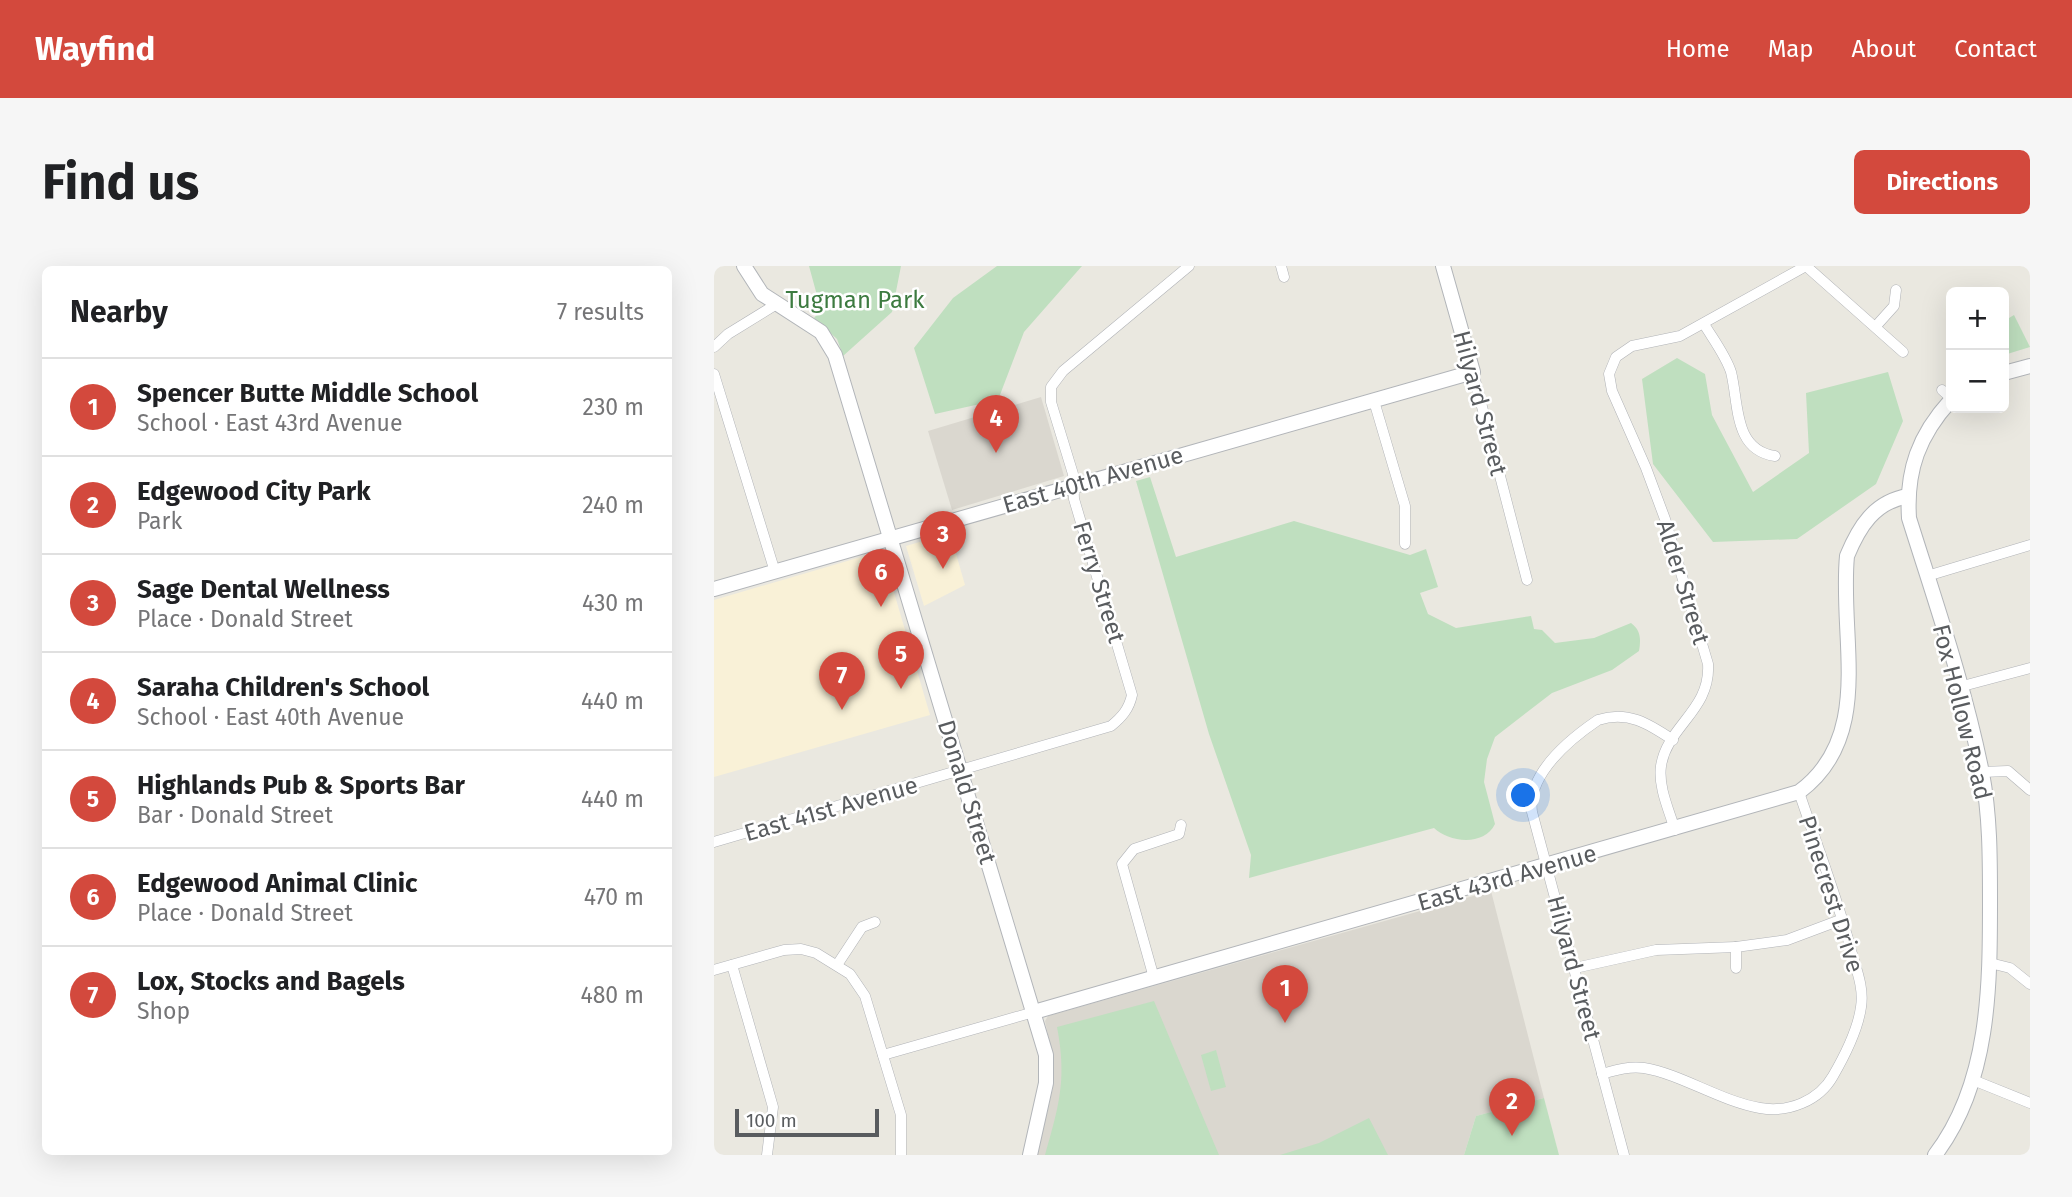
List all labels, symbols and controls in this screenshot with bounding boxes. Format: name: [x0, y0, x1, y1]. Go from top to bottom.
text: Wayfind: [35, 29, 155, 69]
text: Home: [1666, 35, 1730, 63]
text: Map: [1768, 35, 1814, 63]
text: About: [1852, 35, 1916, 63]
text: Contact: [1954, 35, 2037, 63]
button: Directions: [1854, 150, 2030, 214]
text: Find us: [42, 153, 199, 212]
park label: Tugman Park: [785, 286, 925, 314]
map controls: [1946, 287, 2009, 413]
button: +: [1946, 287, 2009, 350]
text: Nearby: [70, 294, 168, 330]
text: 7 results: [557, 298, 644, 326]
street label: Hilyard Street: [1447, 328, 1513, 479]
button: −: [1946, 350, 2009, 413]
text: Spencer Butte Middle School: [137, 378, 478, 409]
text: 1: [88, 393, 98, 421]
text: 230 m: [583, 393, 644, 421]
pin: 4: [973, 395, 1019, 453]
text: School · East 43rd Avenue: [137, 409, 402, 437]
street label: East 40th Avenue: [999, 441, 1187, 519]
text: Edgewood City Park: [137, 476, 371, 507]
text: 2: [87, 491, 99, 519]
text: 240 m: [582, 491, 644, 519]
text: Park: [137, 507, 182, 535]
pin: 3: [920, 511, 966, 569]
street label: Alder Street: [1651, 516, 1715, 648]
street label: Ferry Street: [1067, 518, 1131, 647]
pin: 6: [858, 549, 904, 607]
text: Sage Dental Wellness: [137, 574, 390, 605]
text: 3: [87, 589, 99, 617]
text: 430 m: [582, 589, 644, 617]
text: Place · Donald Street: [137, 605, 353, 633]
street label: Fox Hollow Road: [1927, 621, 1997, 803]
pin: 5: [878, 631, 924, 689]
pin: 7: [819, 652, 865, 710]
text: Saraha Children's School: [137, 672, 429, 703]
text: 4: [87, 687, 100, 715]
text: 440 m: [581, 687, 644, 715]
text: School · East 40th Avenue: [137, 703, 404, 731]
street label: Donald Street: [932, 717, 1002, 868]
text: Highlands Pub & Sports Bar: [137, 770, 465, 801]
street label: East 41st Avenue: [741, 771, 921, 847]
your location: [1506, 778, 1540, 812]
text: 5: [87, 785, 99, 813]
text: 440 m: [581, 785, 644, 813]
text: Bar · Donald Street: [137, 801, 333, 829]
street label: Pinecrest Drive: [1792, 812, 1870, 976]
street label: East 43rd Avenue: [1414, 839, 1600, 917]
text: Edgewood Animal Clinic: [137, 868, 418, 899]
text: 6: [87, 883, 99, 911]
text: 470 m: [584, 883, 644, 911]
street label: Hilyard Street: [1541, 893, 1607, 1044]
text: Place · Donald Street: [137, 899, 353, 927]
pin: 1: [1262, 965, 1308, 1023]
text: Lox, Stocks and Bagels: [137, 966, 405, 997]
text: 7: [88, 981, 98, 1009]
text: 480 m: [580, 981, 644, 1009]
text: Shop: [137, 997, 190, 1025]
pin: 2: [1489, 1078, 1535, 1136]
scale bar: [735, 1106, 878, 1138]
text: 100 m: [746, 1109, 797, 1132]

